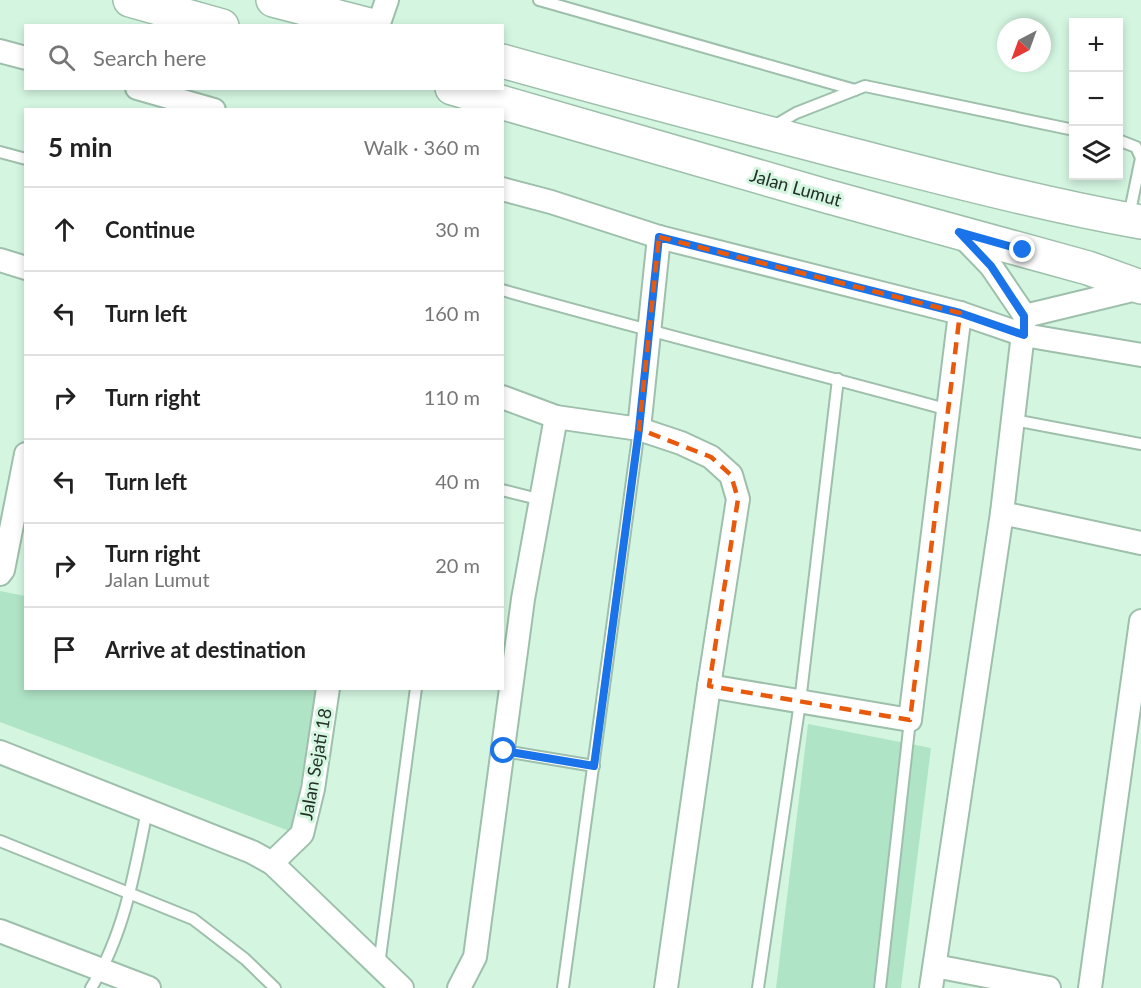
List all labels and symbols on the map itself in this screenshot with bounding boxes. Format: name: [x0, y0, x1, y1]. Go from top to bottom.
north arrow: [997, 18, 1051, 72]
street label: Jalan Lumut: [748, 163, 845, 211]
route end: [1009, 236, 1035, 262]
street label: Jalan Sejati 18: [294, 706, 336, 822]
route start: [490, 737, 516, 763]

